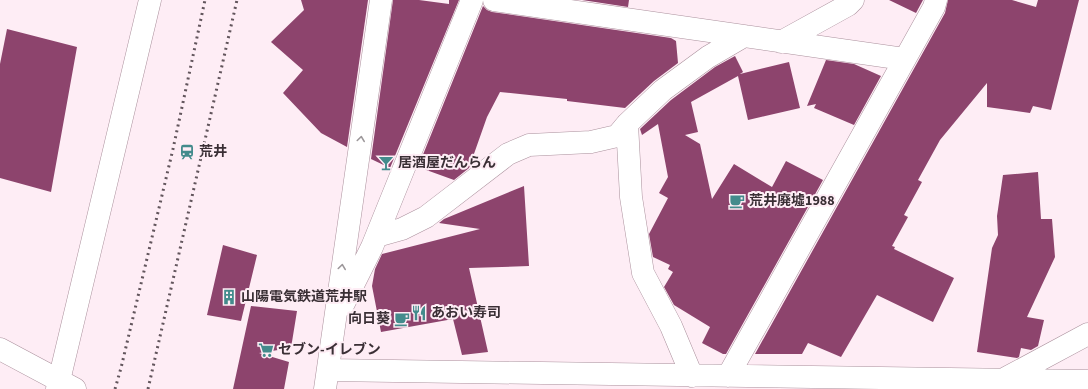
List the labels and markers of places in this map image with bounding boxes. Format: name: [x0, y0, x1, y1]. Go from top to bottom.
place label: 荒井: [199, 142, 227, 162]
station icon: 荒井: [178, 143, 196, 161]
place label: 居酒屋だんらん: [398, 153, 496, 173]
bar icon: 居酒屋だんらん: [377, 154, 395, 172]
place label: 荒井廃墟1988: [749, 191, 835, 211]
cafe icon: 荒井廃墟1988: [728, 192, 746, 210]
place label: 山陽電気鉄道荒井駅: [241, 287, 367, 307]
building icon: 山陽電気鉄道荒井駅: [220, 288, 238, 306]
place label: あおい寿司: [431, 303, 501, 323]
restaurant icon: あおい寿司: [410, 304, 428, 322]
place label: 向日葵: [348, 309, 390, 329]
cafe icon: 向日葵: [393, 310, 411, 328]
place label: セブン-イレブン: [278, 340, 381, 360]
supermarket icon: セブン-イレブン: [257, 341, 275, 359]

